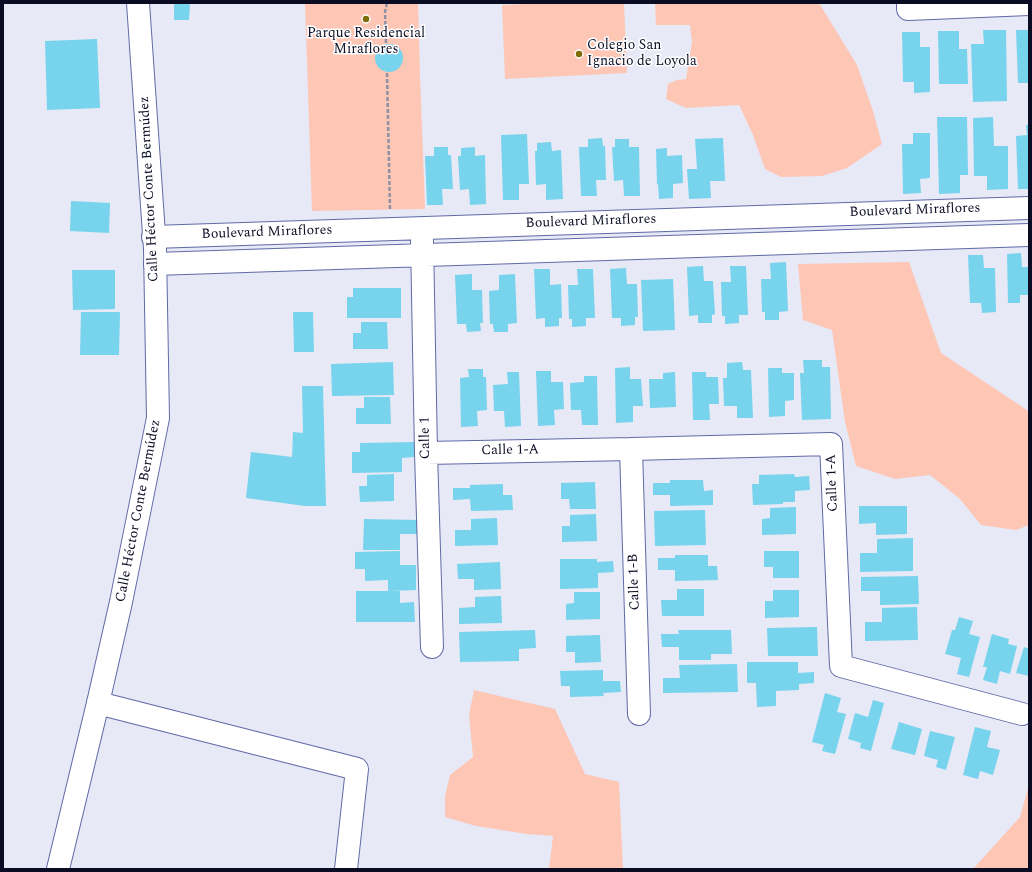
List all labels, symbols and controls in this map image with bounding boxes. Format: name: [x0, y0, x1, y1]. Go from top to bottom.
marker: Parque Residencial Miraflores: [361, 14, 371, 24]
place label: Parque Residencial Miraflores: [307, 26, 425, 58]
place label: Colegio San Ignacio de Loyola: [587, 38, 697, 70]
marker: Colegio San Ignacio de Loyola: [574, 49, 584, 59]
street label: Calle Héctor Conte Bermúdez: [137, 96, 163, 282]
street label: Boulevard Miraflores: [849, 200, 981, 222]
street label: Boulevard Miraflores: [525, 211, 657, 233]
street label: Boulevard Miraflores: [201, 222, 333, 244]
street label: Calle 1: [417, 417, 435, 459]
street label: Calle Héctor Conte Bermúdez: [113, 418, 165, 604]
street label: Calle 1-A: [481, 442, 539, 460]
street label: Calle 1-A: [824, 454, 842, 512]
street label: Calle 1-B: [626, 553, 644, 611]

